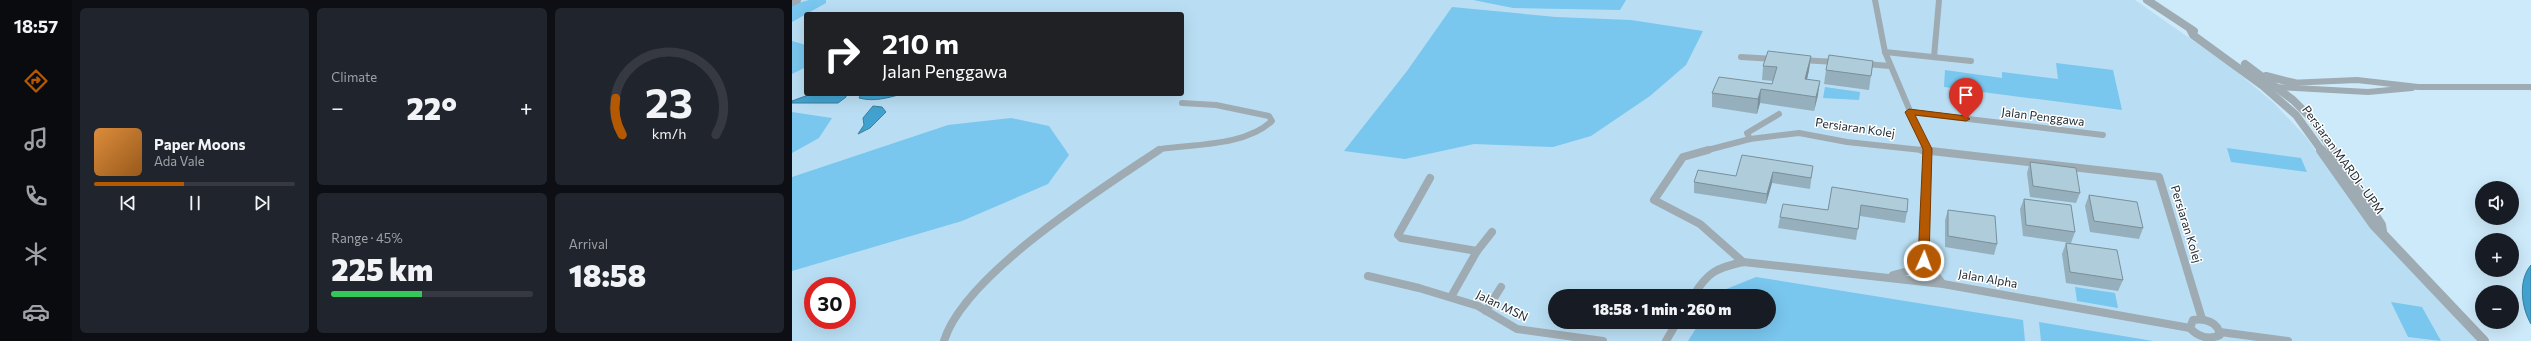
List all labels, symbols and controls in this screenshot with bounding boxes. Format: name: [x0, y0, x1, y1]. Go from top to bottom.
text: 18:57: [14, 15, 58, 37]
text: 210 m: [882, 26, 959, 60]
icon: right: [816, 28, 868, 80]
text: Jalan Penggawa: [882, 60, 1007, 82]
icon: directions: [22, 67, 50, 95]
text: Climate: [331, 69, 377, 85]
text: 23: [645, 75, 693, 126]
pin: [1949, 78, 1983, 119]
icon: arrive: [1955, 84, 1977, 106]
text: 22°: [407, 89, 457, 126]
text: −: [331, 94, 344, 121]
text: +: [520, 94, 533, 121]
street label: Persiaran MARDI - UPM: [2300, 103, 2388, 216]
street label: Jalan Penggawa: [2001, 104, 2085, 129]
street label: Persiaran Kolej: [1814, 114, 1896, 140]
text: km/h: [652, 123, 687, 141]
icon: music: [22, 125, 50, 153]
text: Paper Moons: [154, 135, 245, 153]
text: Ada Vale: [154, 153, 205, 169]
map controls: [2475, 181, 2519, 329]
button: sound: [2475, 181, 2519, 225]
icon: phone: [22, 182, 50, 210]
street label: Persiaran Kolej: [2169, 183, 2205, 264]
icon: previous: [117, 192, 139, 214]
icon: pause: [184, 192, 206, 214]
icon: next: [251, 192, 273, 214]
text: Range · 45%: [331, 230, 403, 246]
button: +: [2475, 233, 2519, 277]
text: Arrival: [569, 236, 608, 252]
icon: climate: [22, 240, 50, 268]
position arrow: [1903, 240, 1945, 282]
text: 225 km: [331, 250, 433, 287]
text: 18:58: [569, 256, 646, 293]
street label: Jalan Alpha: [1957, 266, 2019, 291]
speed limit sign: 30: [804, 277, 856, 329]
button: −: [2475, 285, 2519, 329]
street label: Jalan MSN: [1474, 287, 1531, 325]
icon: car: [22, 298, 50, 326]
text: 18:58 · 1 min · 260 m: [1593, 300, 1731, 318]

